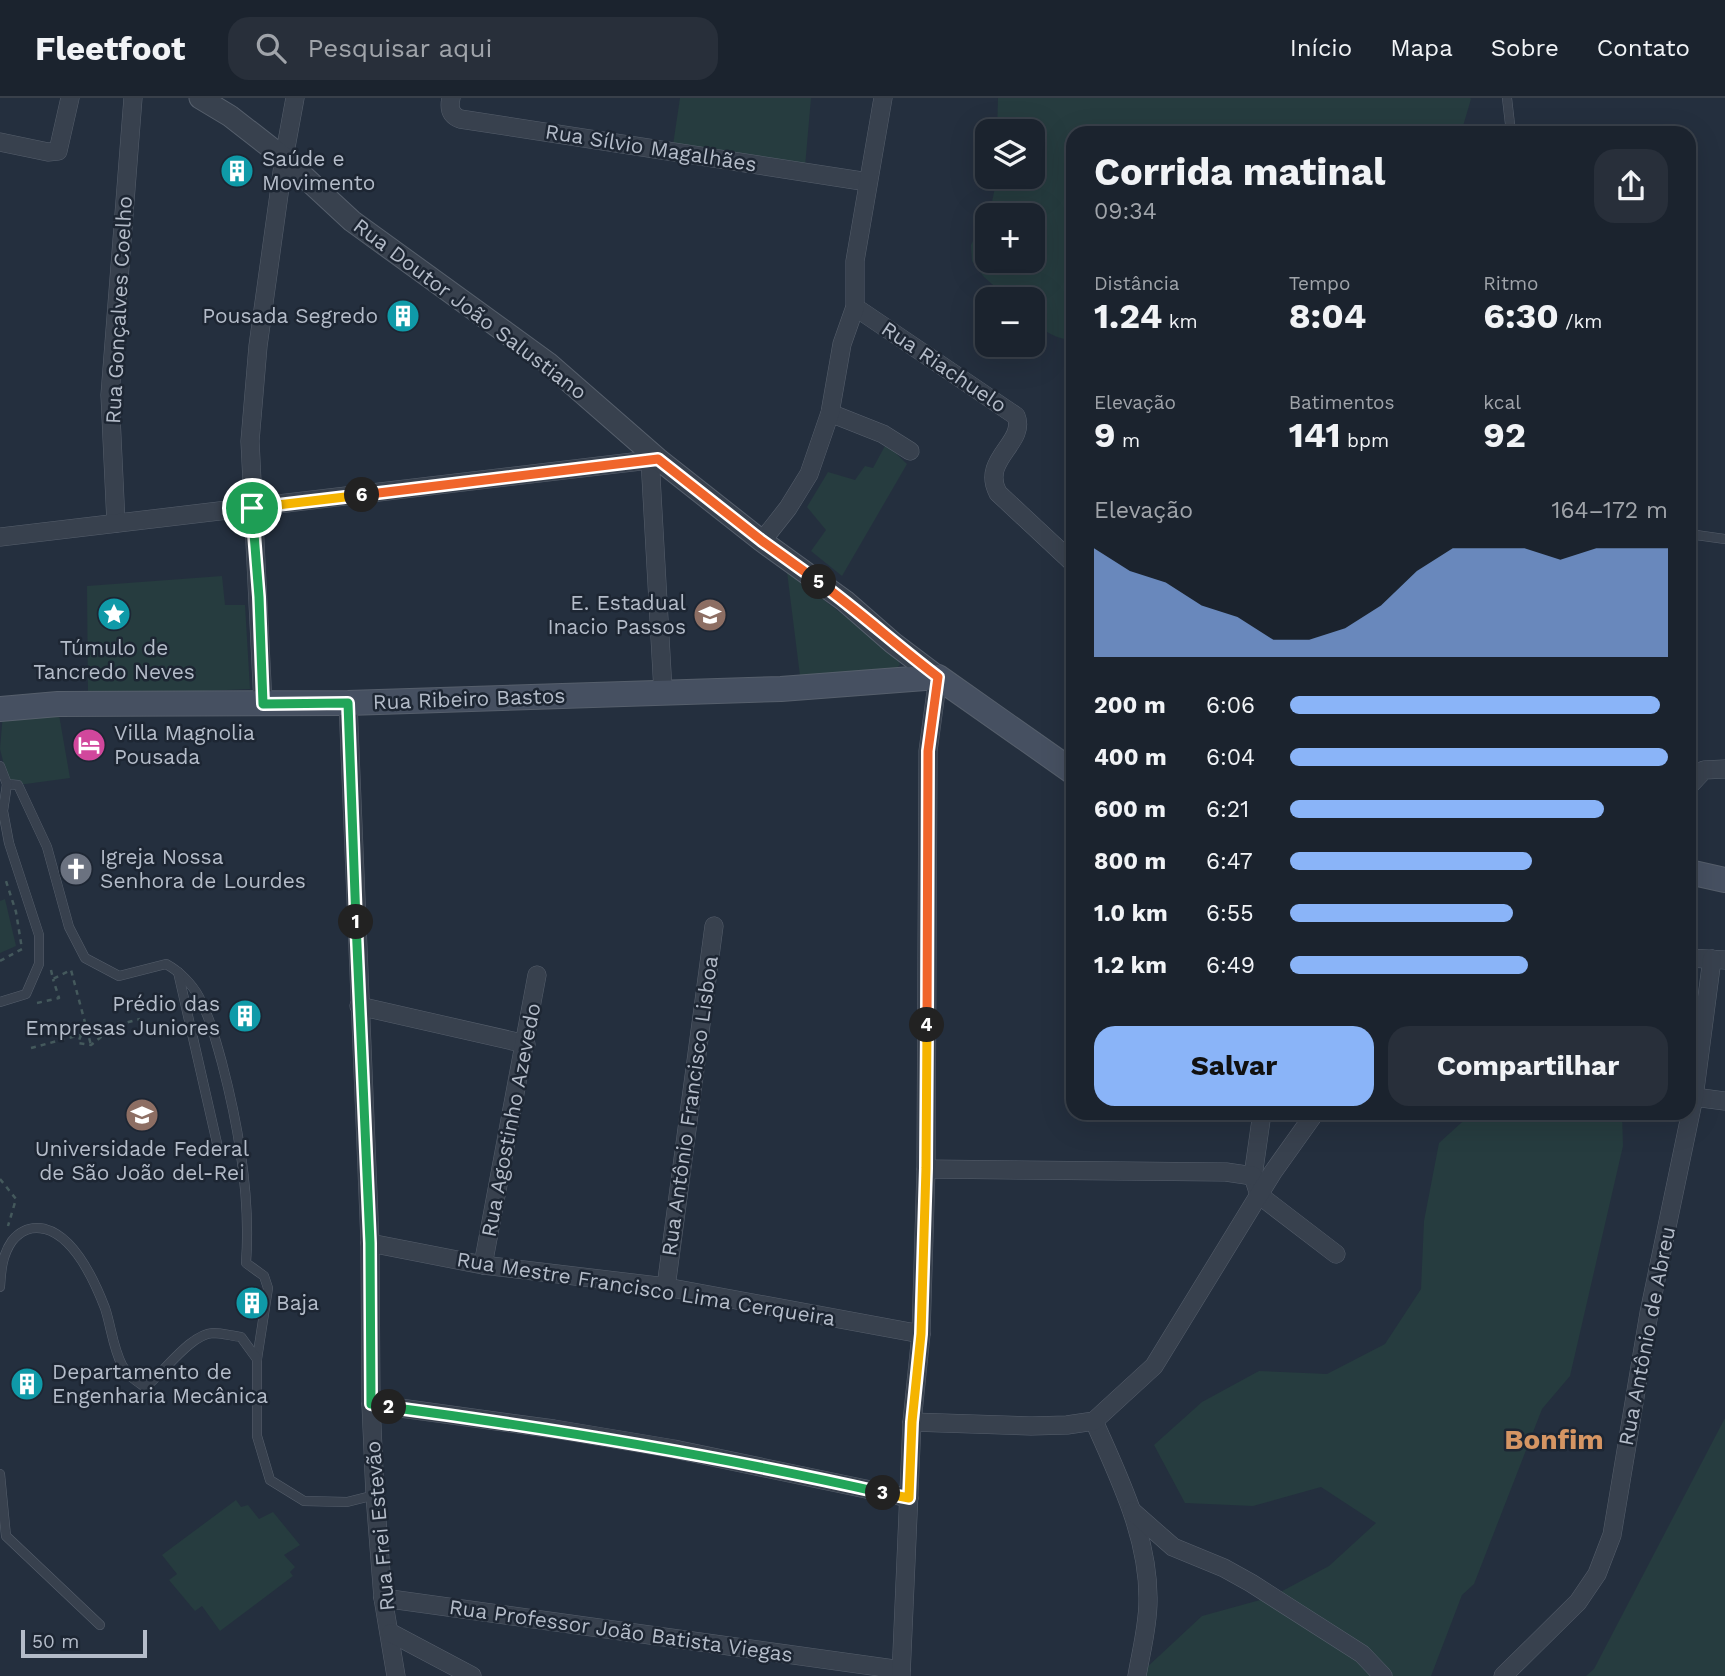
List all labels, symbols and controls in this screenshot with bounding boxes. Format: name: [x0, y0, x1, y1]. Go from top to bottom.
search box: [228, 17, 718, 80]
text: Fleetfoot: [35, 29, 186, 68]
icon: search: [252, 29, 290, 67]
text: Pesquisar aqui: [308, 33, 492, 63]
text: Início: [1290, 34, 1352, 62]
text: Mapa: [1390, 34, 1453, 62]
text: Sobre: [1491, 34, 1559, 62]
text: Contato: [1597, 34, 1690, 62]
street label: Rua Sílvio Magalhães: [544, 118, 759, 177]
map controls: [975, 119, 1045, 357]
button: layers: [975, 119, 1045, 189]
place label: Saúde e Movimento: [262, 146, 375, 195]
button: share: [1594, 149, 1668, 223]
text: Corrida matinal: [1094, 150, 1385, 194]
building icon: Saúde e Movimento: [218, 152, 256, 190]
street label: Rua Gonçalves Coelho: [100, 195, 137, 425]
text: 09:34: [1094, 198, 1157, 225]
button: +: [975, 203, 1045, 273]
street label: Rua Doutor João Salustiano: [349, 213, 592, 404]
text: Distância: [1094, 272, 1180, 295]
text: Tempo: [1289, 272, 1350, 295]
text: Ritmo: [1483, 272, 1538, 295]
button: −: [975, 287, 1045, 357]
text: 1.24: [1094, 295, 1162, 337]
text: 8:04: [1289, 295, 1366, 337]
text: 6:30: [1483, 295, 1559, 337]
building icon: Pousada Segredo: [384, 297, 422, 335]
place label: Pousada Segredo: [202, 303, 378, 328]
text: km: [1162, 310, 1198, 333]
text: /km: [1559, 310, 1602, 333]
street label: Rua Riachuelo: [877, 316, 1012, 418]
text: Elevação: [1094, 391, 1176, 414]
text: Batimentos: [1289, 391, 1395, 414]
text: kcal: [1483, 391, 1521, 414]
text: 9: [1094, 414, 1116, 456]
text: 141: [1289, 414, 1341, 456]
text: 92: [1483, 414, 1526, 456]
text: m: [1116, 429, 1140, 452]
text: bpm: [1341, 429, 1389, 452]
pin: [222, 478, 282, 538]
pin: 6: [344, 478, 380, 512]
text: 6: [356, 483, 367, 506]
icon: arrive: [233, 489, 271, 527]
text: Elevação: [1094, 497, 1193, 524]
text: 164–172 m: [1552, 497, 1668, 524]
pin: 5: [802, 564, 836, 600]
text: 5: [813, 570, 824, 593]
place label: E. Estadual Inacio Passos: [547, 590, 687, 639]
place icon: Túmulo de Tancredo Neves: [95, 595, 133, 633]
school or university icon: E. Estadual Inacio Passos: [691, 596, 729, 634]
place label: Túmulo de Tancredo Neves: [33, 635, 195, 684]
street label: Rua Ribeiro Bastos: [372, 683, 566, 714]
text: 200 m: [1094, 692, 1166, 719]
text: 6:06: [1206, 692, 1255, 719]
place label: Villa Magnolia Pousada: [114, 720, 255, 769]
hotel icon: Villa Magnolia Pousada: [70, 726, 108, 764]
text: 400 m: [1094, 744, 1167, 771]
text: 6:04: [1206, 744, 1255, 771]
text: 600 m: [1094, 796, 1166, 823]
text: 6:21: [1206, 796, 1249, 823]
place label: Igreja Nossa Senhora de Lourdes: [100, 844, 306, 893]
text: 800 m: [1094, 848, 1166, 875]
text: 6:47: [1206, 848, 1253, 875]
church icon: Igreja Nossa Senhora de Lourdes: [57, 850, 95, 888]
text: 1.0 km: [1094, 900, 1168, 927]
text: 6:55: [1206, 900, 1254, 927]
pin: 1: [338, 904, 374, 940]
text: 1: [351, 910, 360, 933]
text: 1.2 km: [1094, 952, 1167, 979]
text: 6:49: [1206, 952, 1255, 979]
street label: Rua Antônio Francisco Lisboa: [656, 954, 723, 1258]
place label: Prédio das Empresas Juniores: [25, 991, 220, 1040]
building icon: Prédio das Empresas Juniores: [226, 997, 264, 1035]
street label: Rua Agostinho Azevedo: [476, 1001, 545, 1239]
pin: 4: [909, 1007, 944, 1042]
text: 4: [920, 1013, 933, 1036]
button: Salvar: [1094, 1026, 1374, 1106]
button: Compartilhar: [1388, 1026, 1668, 1106]
school or university icon: Universidade Federal de São João del-Rei: [123, 1096, 161, 1134]
place label: Universidade Federal de São João del-Rei: [35, 1136, 250, 1185]
street label: Rua Antônio de Abreu: [1613, 1224, 1680, 1448]
street label: Rua Mestre Francisco Lima Cerqueira: [455, 1246, 837, 1331]
building icon: Baja: [233, 1284, 271, 1322]
place label: Baja: [276, 1290, 319, 1315]
place label: Departamento de Engenharia Mecânica: [52, 1359, 268, 1408]
building icon: Departamento de Engenharia Mecânica: [8, 1365, 46, 1403]
pin: 2: [372, 1390, 406, 1424]
text: 2: [383, 1395, 394, 1418]
district label: Bonfim: [1504, 1423, 1604, 1456]
street label: Rua Frei Estevão: [360, 1440, 399, 1612]
pin: 3: [866, 1476, 900, 1510]
text: 3: [877, 1481, 888, 1504]
street label: Rua Professor João Batista Viegas: [448, 1594, 795, 1667]
scale bar: [21, 1627, 147, 1659]
text: 50 m: [32, 1630, 79, 1653]

